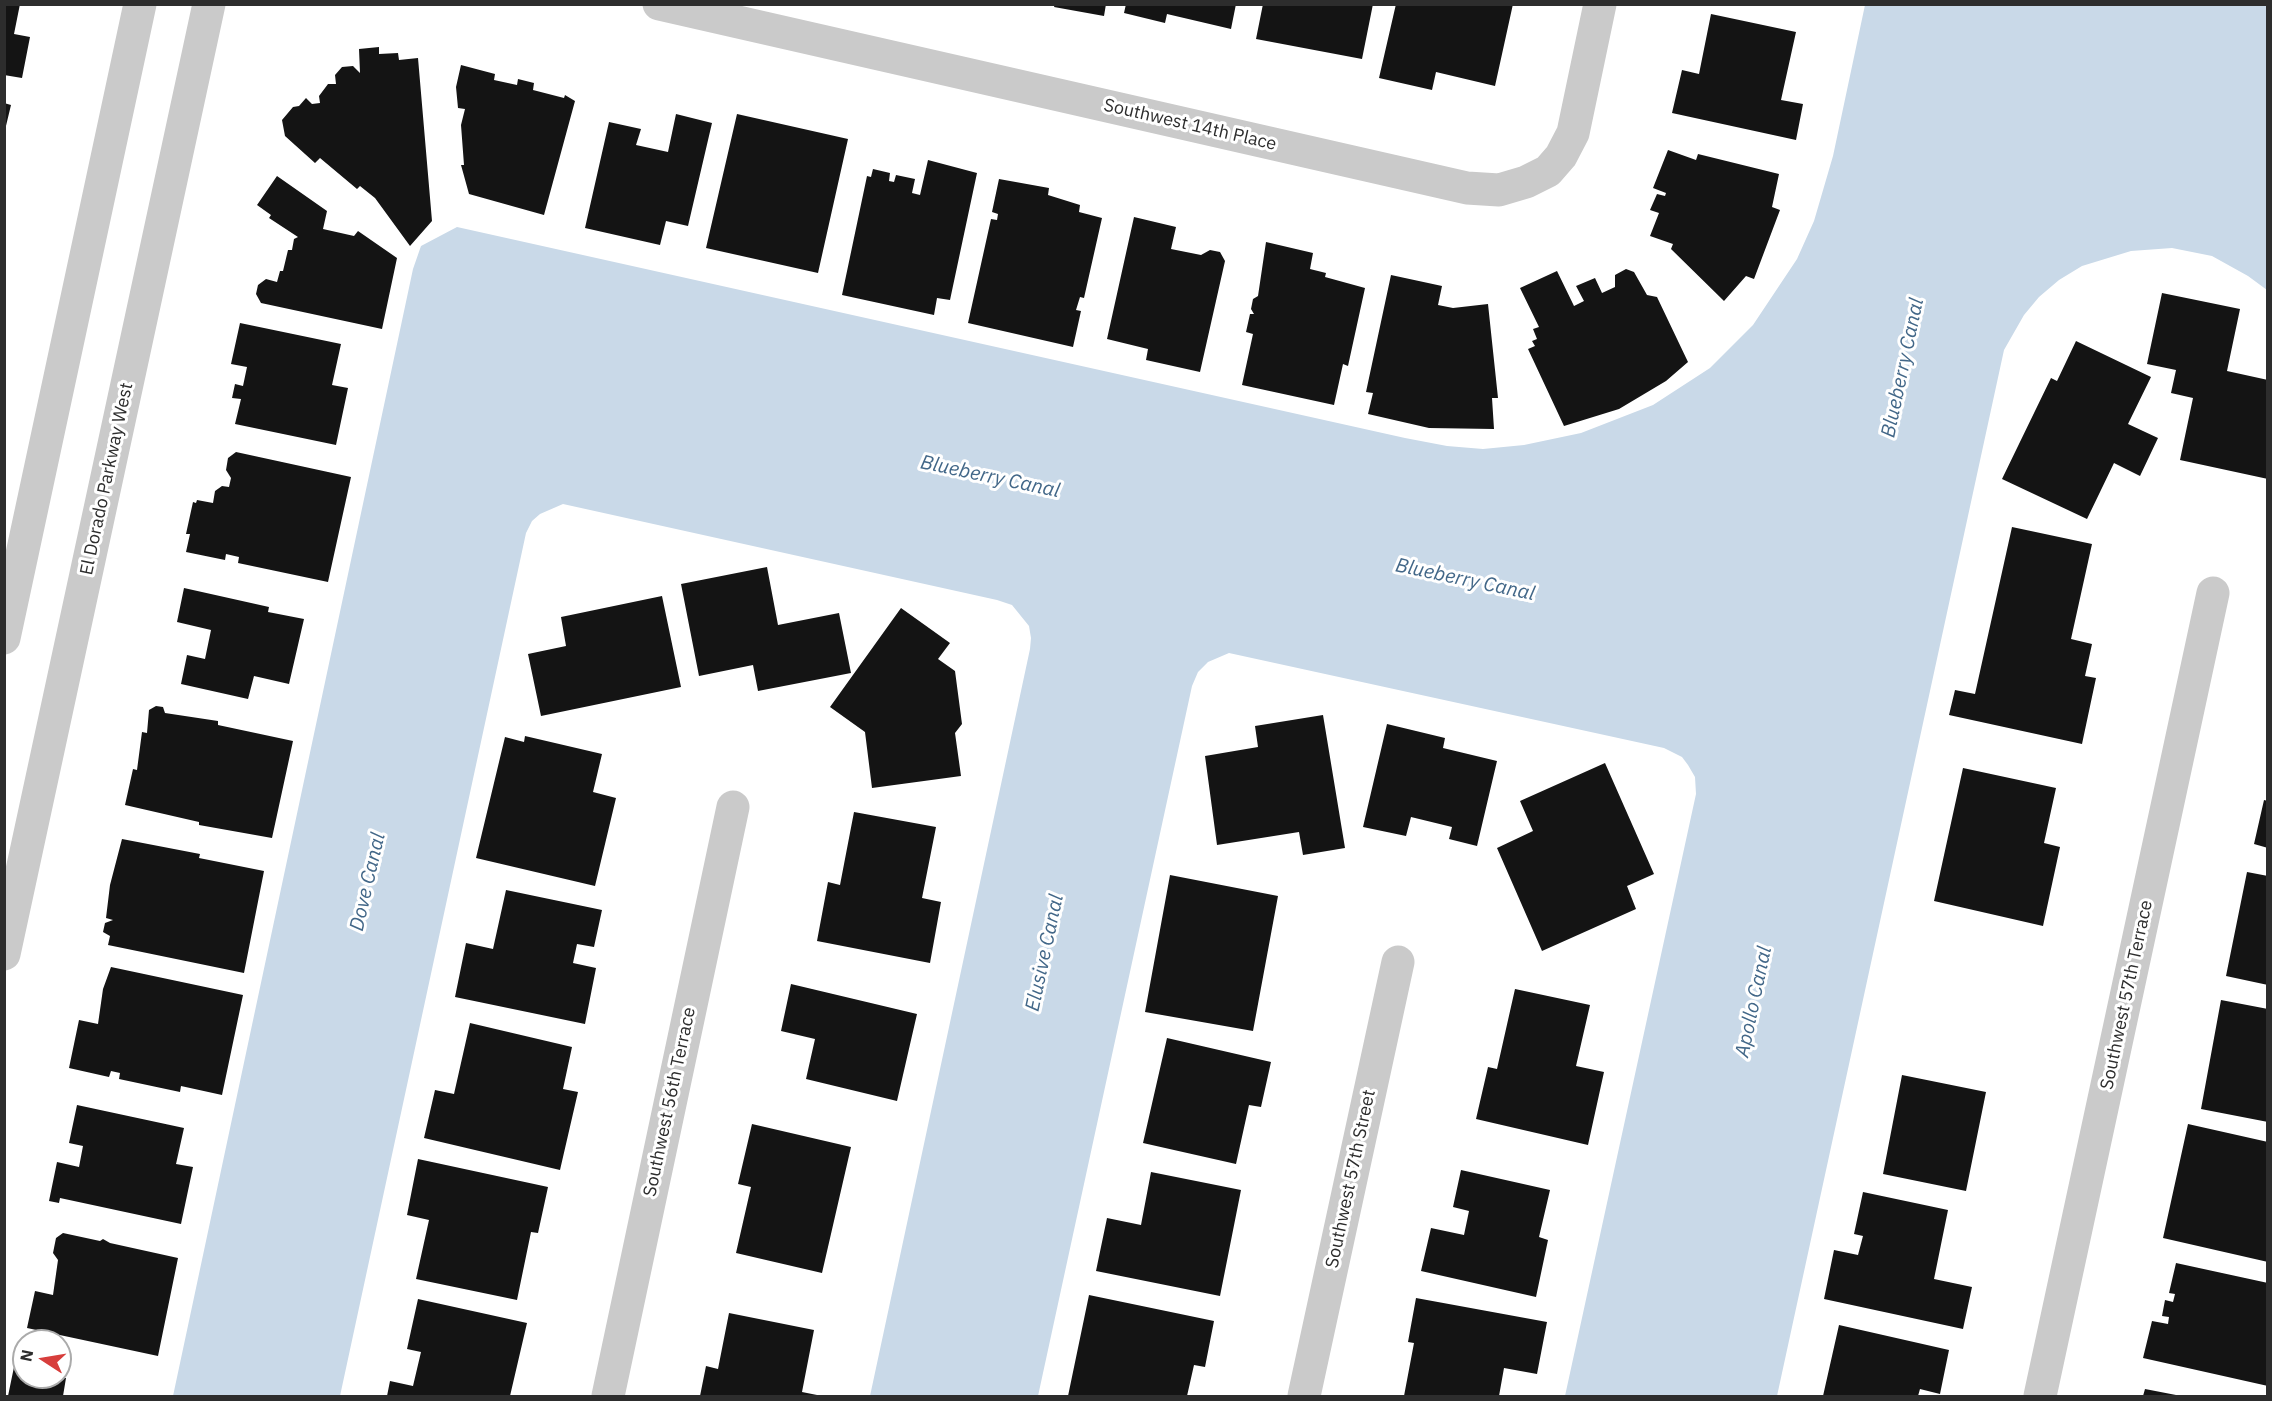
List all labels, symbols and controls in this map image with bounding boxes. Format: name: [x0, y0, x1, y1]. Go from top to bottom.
street label: Southwest 14th Place: [1101, 95, 1279, 155]
water label: Blueberry Canal: [1877, 296, 1929, 440]
street label: El Dorado Parkway West: [76, 381, 138, 577]
water label: Blueberry Canal: [918, 451, 1062, 503]
water label: Blueberry Canal: [1393, 554, 1537, 606]
water label: Dove Canal: [345, 831, 391, 933]
water label: Elusive Canal: [1021, 892, 1069, 1014]
street label: Southwest 57th Terrace: [2096, 898, 2158, 1092]
water label: Apollo Canal: [1731, 944, 1777, 1060]
street label: Southwest 56th Terrace: [639, 1005, 701, 1199]
street label: Southwest 57th Street: [1322, 1088, 1380, 1270]
north arrow: [12, 1329, 72, 1389]
text: N: [15, 1348, 37, 1363]

